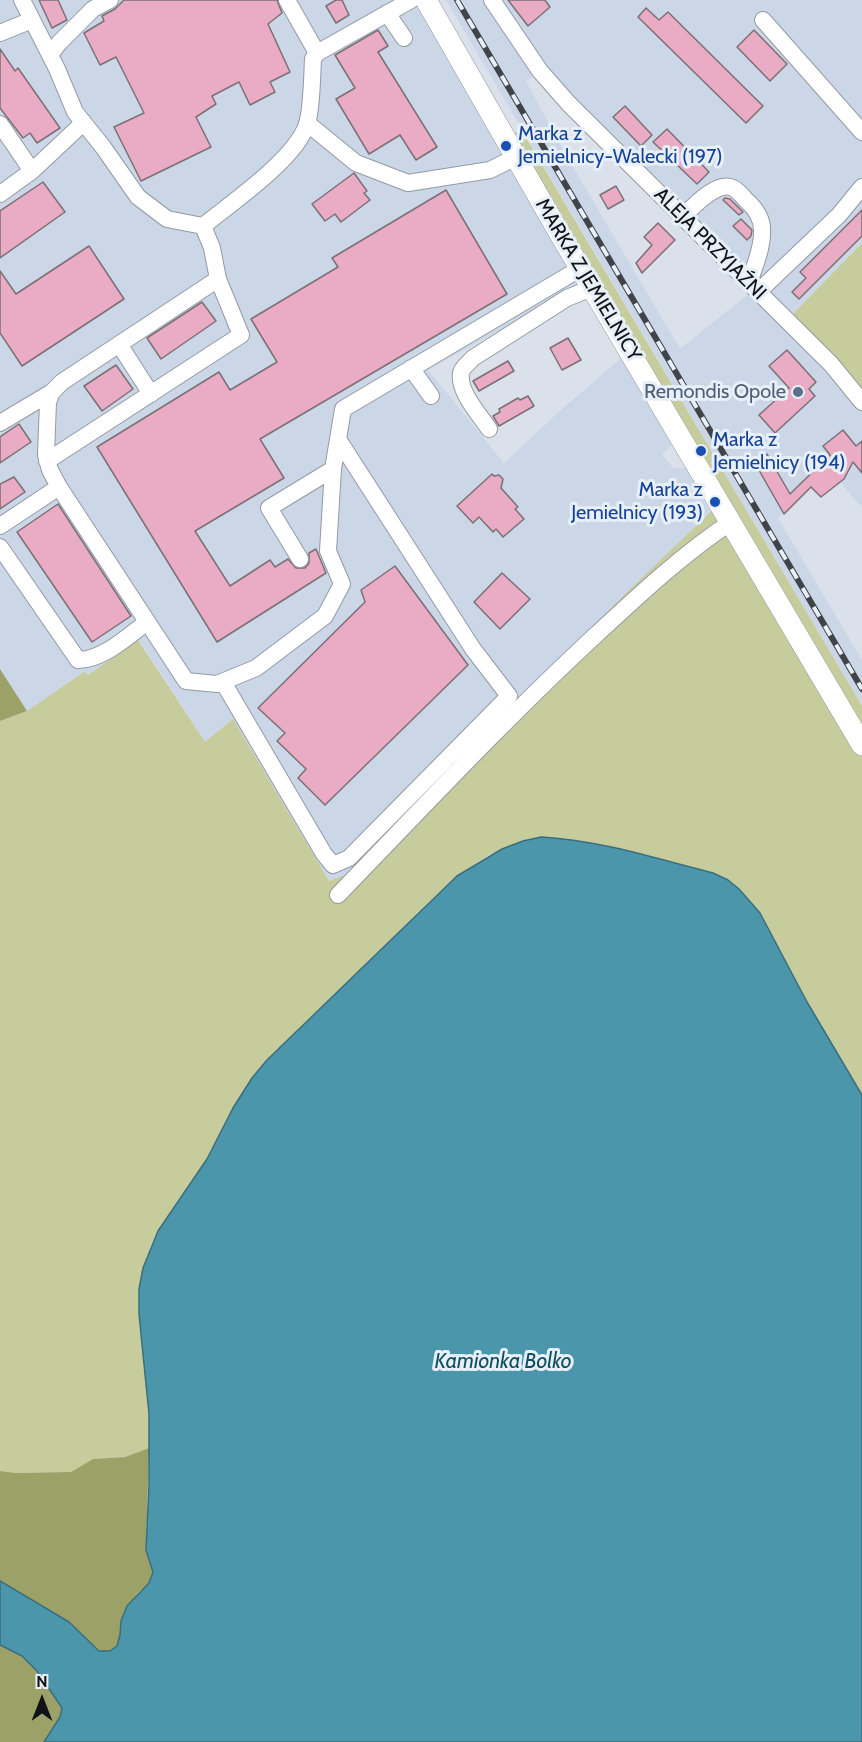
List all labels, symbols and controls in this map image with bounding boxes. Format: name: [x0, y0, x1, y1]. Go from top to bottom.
place label: Marka z Jemielnicy-Walecki (197): [518, 122, 723, 169]
marker: Marka z Jemielnicy-Walecki (197): [499, 139, 513, 153]
street label: ALEJA PRZYJAŹNI: [649, 183, 771, 305]
street label: MARKA Z JEMIELNICY: [530, 194, 646, 366]
place label: Remondis Opole: [644, 380, 786, 404]
marker: Remondis Opole: [791, 385, 805, 399]
place label: Marka z Jemielnicy (194): [713, 428, 845, 475]
marker: Marka z Jemielnicy (194): [694, 444, 708, 458]
place label: Marka z Jemielnicy (193): [571, 478, 703, 525]
marker: Marka z Jemielnicy (193): [708, 495, 722, 509]
water label: Kamionka Bolko: [434, 1349, 572, 1375]
north arrow: [12, 1670, 72, 1730]
text: N: [36, 1672, 48, 1691]

